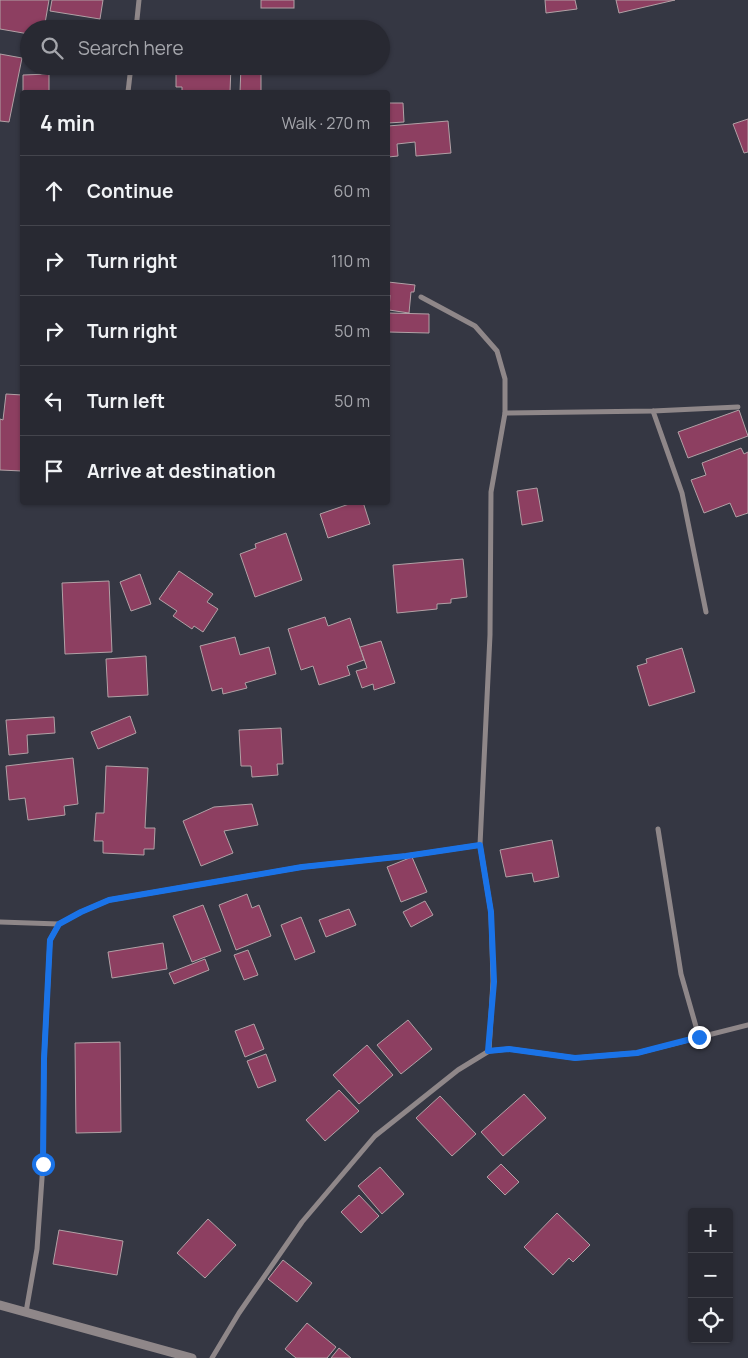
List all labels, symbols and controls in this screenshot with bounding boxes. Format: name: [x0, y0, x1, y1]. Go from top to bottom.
search box: [20, 20, 390, 75]
icon: search: [38, 34, 66, 62]
text: Search here: [78, 35, 184, 61]
text: 4 min: [40, 109, 95, 137]
text: Walk · 270 m: [281, 112, 370, 134]
icon: ahead: [40, 177, 68, 205]
text: Continue: [87, 178, 173, 204]
text: 60 m: [334, 180, 370, 202]
icon: right: [40, 247, 68, 275]
text: Turn right: [87, 248, 177, 274]
text: 110 m: [331, 250, 370, 272]
icon: right: [40, 317, 68, 345]
text: Turn right: [87, 318, 177, 344]
text: 50 m: [334, 320, 370, 342]
icon: left: [40, 387, 68, 415]
text: Turn left: [87, 388, 165, 414]
text: 50 m: [334, 390, 370, 412]
icon: arrive: [40, 457, 68, 485]
text: Arrive at destination: [87, 458, 276, 484]
route end: [688, 1026, 711, 1049]
route start: [32, 1153, 55, 1176]
map controls: [688, 1208, 733, 1343]
button: +: [688, 1208, 733, 1253]
button: −: [688, 1253, 733, 1298]
button: locate: [688, 1298, 733, 1343]

